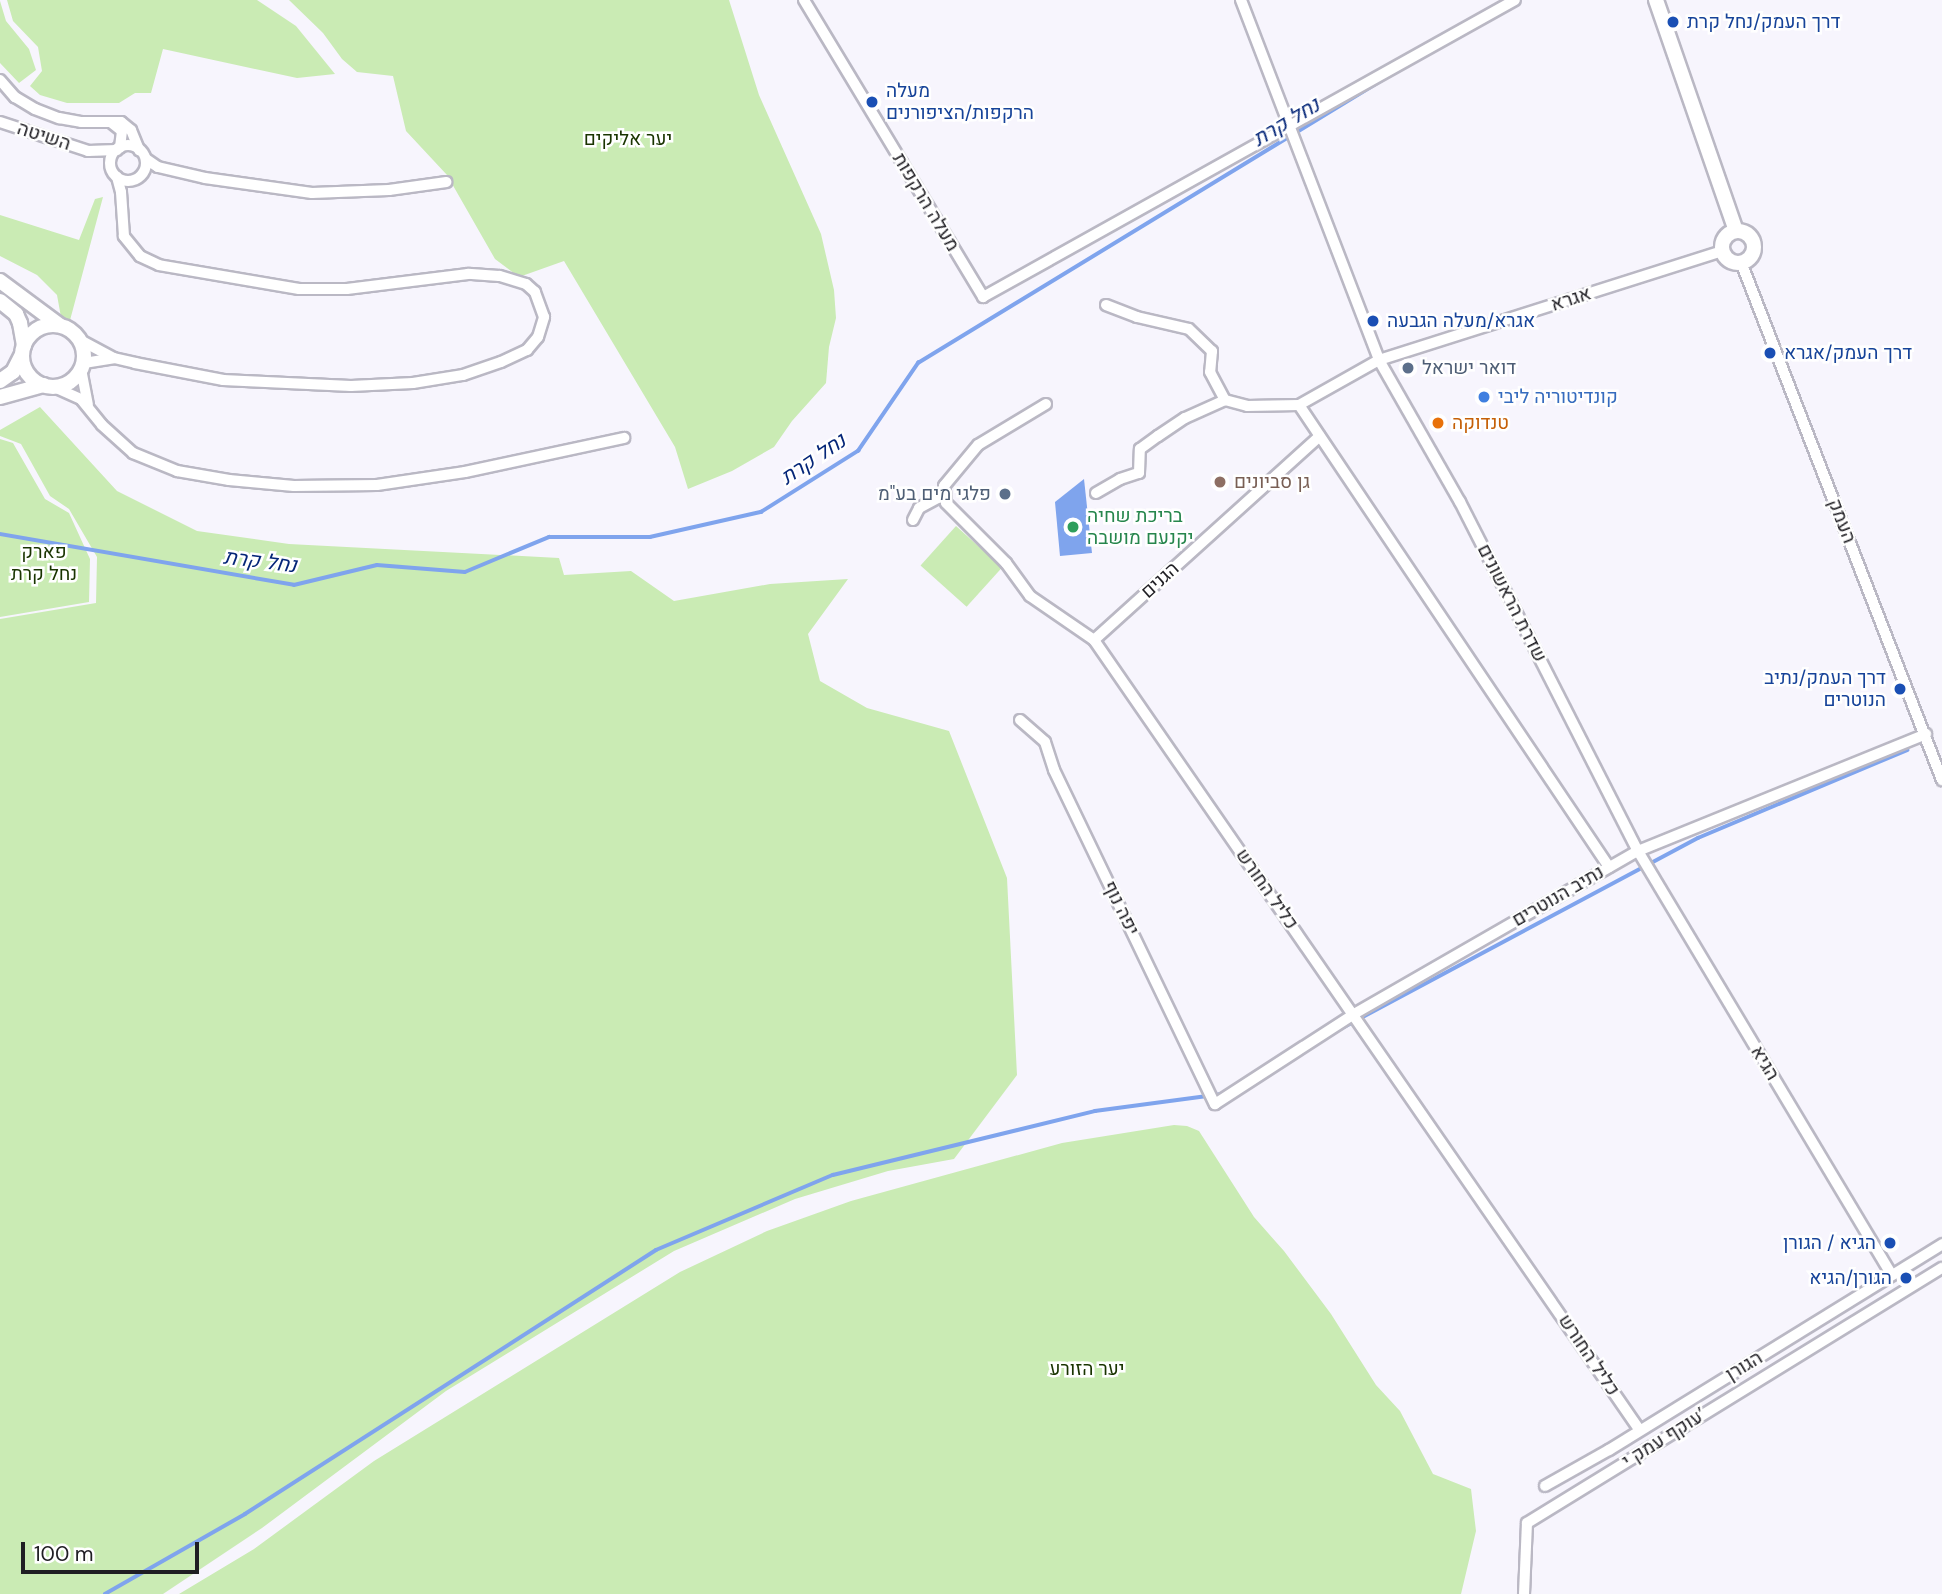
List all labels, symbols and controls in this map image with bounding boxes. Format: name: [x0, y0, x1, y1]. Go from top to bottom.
place label: דרך העמק/נחל קרת: [1687, 11, 1840, 33]
marker: דרך העמק/נחל קרת: [1665, 14, 1681, 30]
place label: מעלה הרקפות/הציפורנים: [886, 80, 1034, 124]
water label: נחל קרת: [1248, 92, 1324, 152]
marker: מעלה הרקפות/הציפורנים: [864, 94, 880, 110]
street label: השיטה: [14, 117, 74, 155]
park label: יער אליקים: [584, 128, 672, 150]
street label: מעלה הרקפות: [888, 149, 964, 255]
street label: אגרא: [1548, 282, 1594, 316]
place label: אגרא/מעלה הגבעה: [1387, 310, 1535, 332]
marker: אגרא/מעלה הגבעה: [1365, 313, 1381, 329]
place label: דרך העמק/אגרא: [1784, 342, 1912, 364]
marker: דרך העמק/אגרא: [1762, 345, 1778, 361]
place label: דואר ישראל: [1422, 357, 1516, 379]
marker: דואר ישראל: [1400, 360, 1416, 376]
place label: קונדיטוריה ליבי: [1498, 386, 1618, 408]
marker: קונדיטוריה ליבי: [1476, 389, 1492, 405]
place label: טנדוקה: [1452, 412, 1509, 434]
marker: טנדוקה: [1430, 415, 1446, 431]
water label: נחל קרת: [775, 428, 851, 490]
place label: גן סביונים: [1234, 471, 1310, 493]
marker: גן סביונים: [1212, 474, 1228, 490]
place label: פלגי מים בע"מ: [878, 483, 991, 505]
marker: פלגי מים בע"מ: [997, 486, 1013, 502]
street label: העמק: [1823, 495, 1861, 547]
place label: בריכת שחיה יקנעם מושבה: [1087, 505, 1193, 549]
marker: בריכת שחיה יקנעם מושבה: [1065, 519, 1081, 535]
street label: שדרת הראשונים: [1472, 540, 1552, 666]
park label: פארק נחל קרת: [11, 541, 77, 585]
water label: נחל קרת: [222, 544, 298, 578]
street label: הגנים: [1136, 557, 1184, 603]
place label: דרך העמק/נתיב הנוטרים: [1764, 667, 1886, 711]
marker: דרך העמק/נתיב הנוטרים: [1892, 681, 1908, 697]
street label: כליל החורש: [1231, 844, 1303, 934]
street label: נתיב הנוטרים: [1508, 861, 1608, 931]
street label: יפה נוף: [1098, 877, 1144, 939]
street label: הגיא: [1746, 1042, 1784, 1084]
place label: הגיא / הגורן: [1783, 1232, 1876, 1254]
marker: הגיא / הגורן: [1882, 1235, 1898, 1251]
place label: הגורן/הגיא: [1809, 1267, 1892, 1289]
marker: הגורן/הגיא: [1898, 1270, 1914, 1286]
street label: כליל החורש: [1553, 1310, 1625, 1400]
street label: הגורן: [1721, 1346, 1767, 1386]
park label: יער הזורע: [1050, 1358, 1124, 1380]
street label: עוקף עמק י’: [1618, 1403, 1710, 1473]
scale bar: [24, 1528, 203, 1572]
text: 100 m: [34, 1540, 94, 1568]

